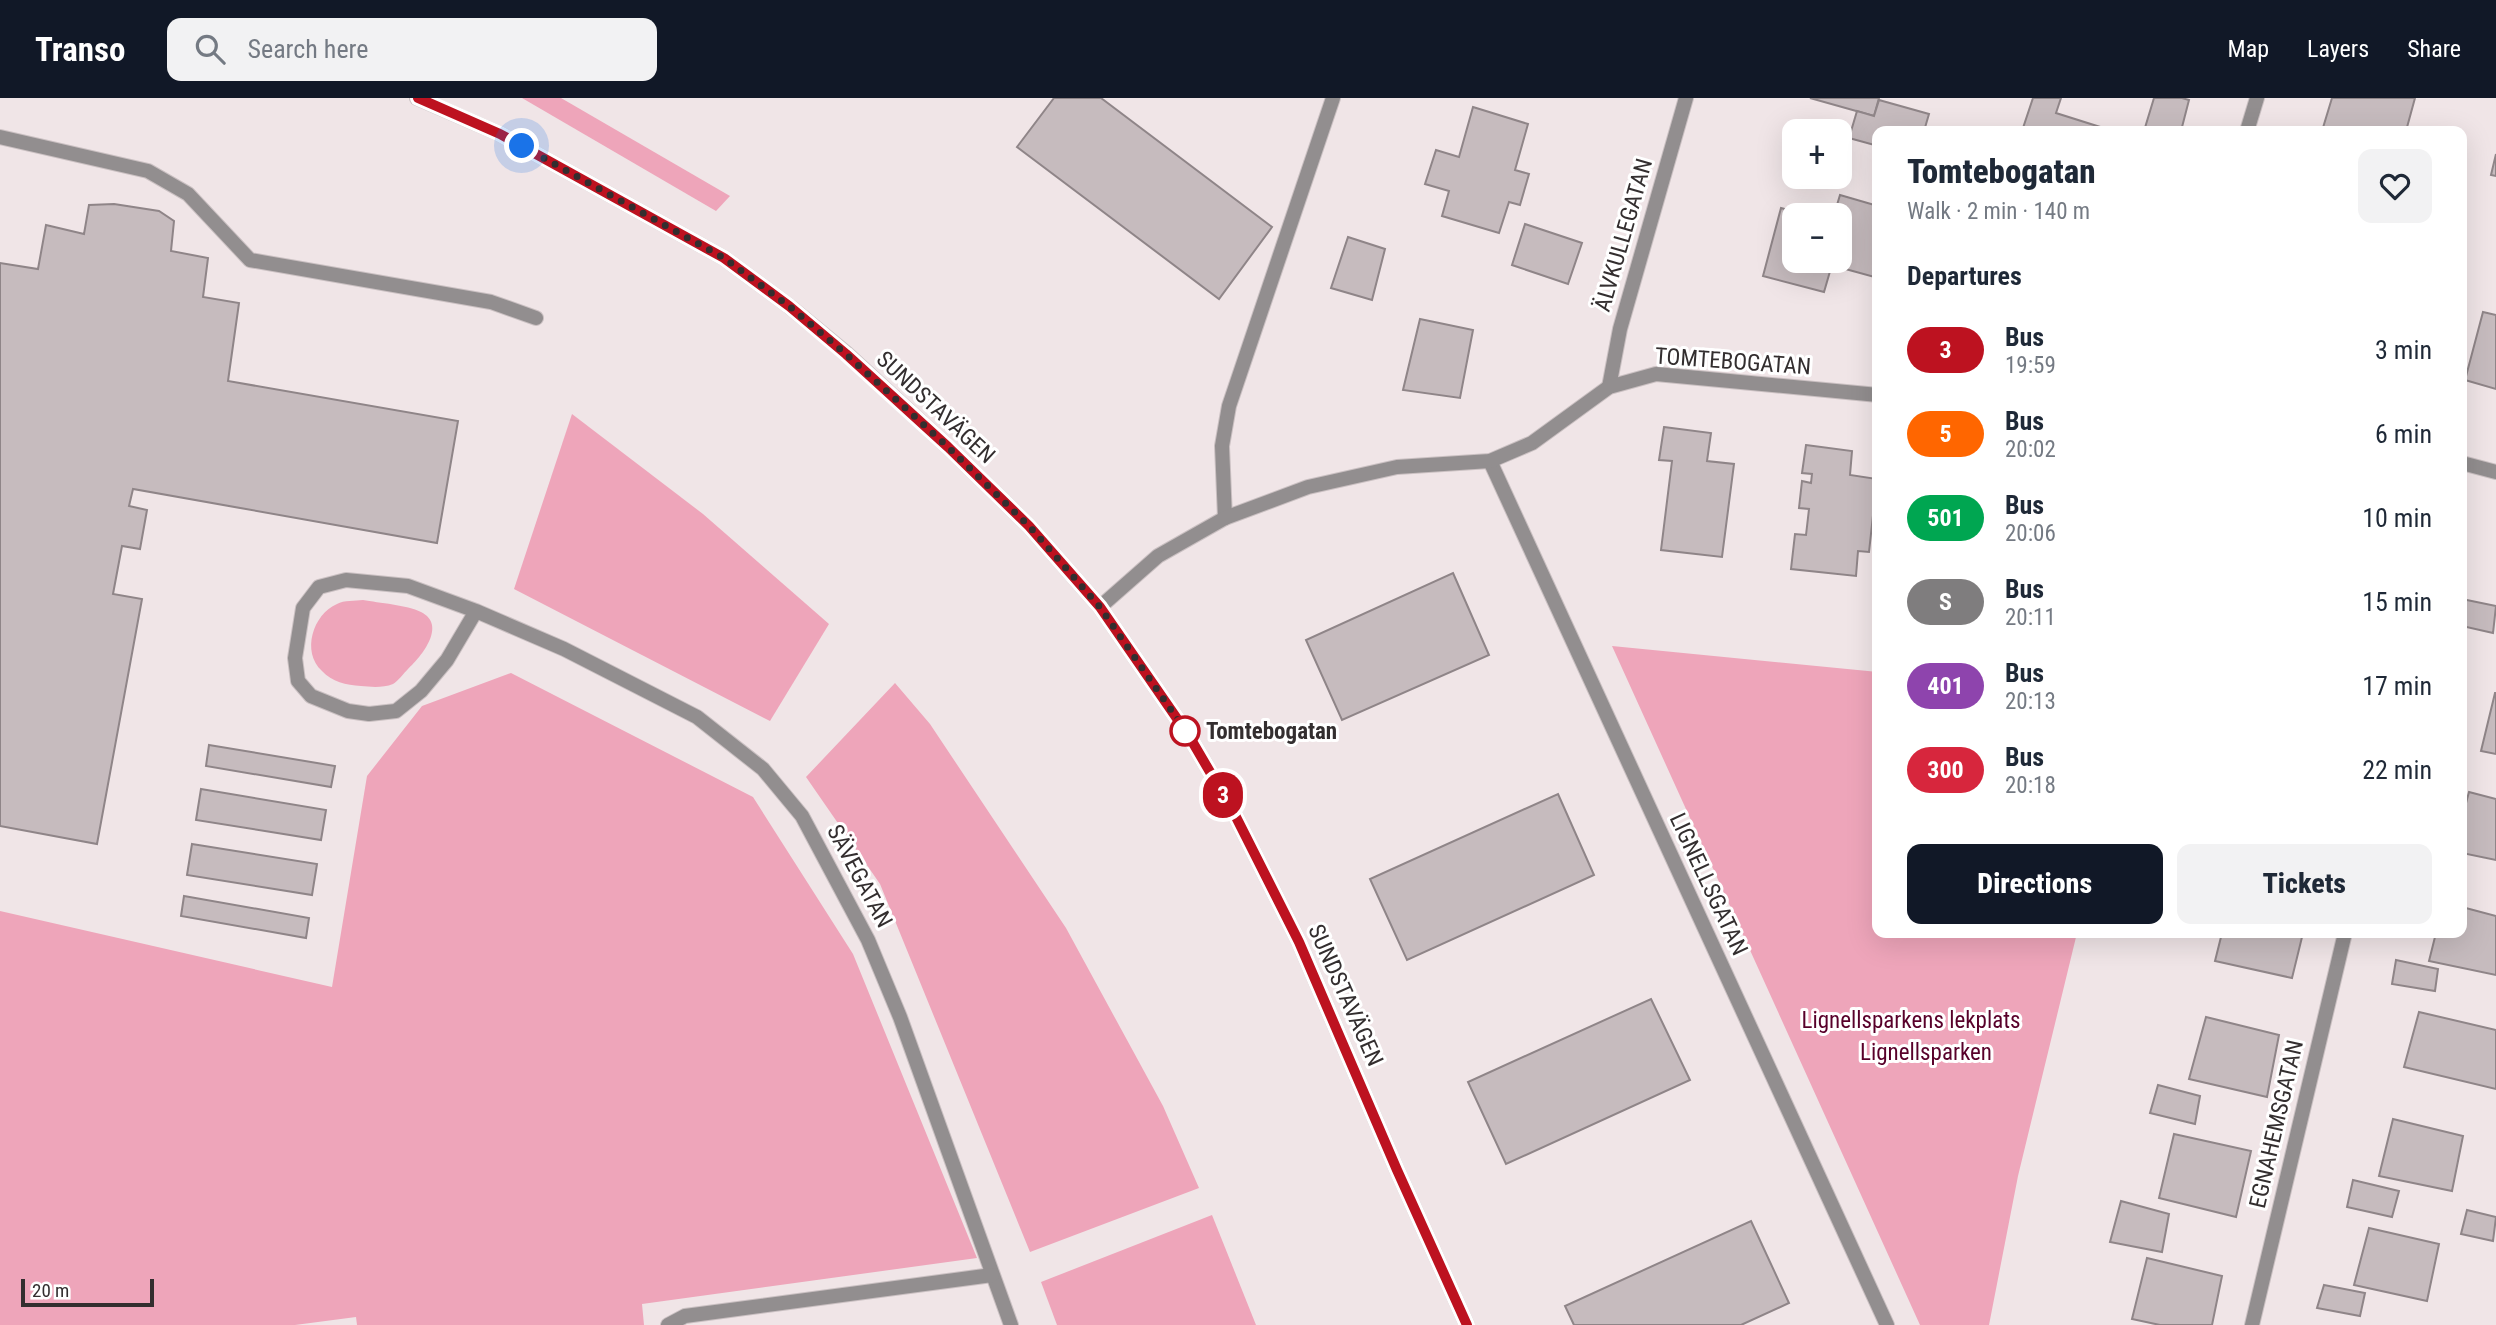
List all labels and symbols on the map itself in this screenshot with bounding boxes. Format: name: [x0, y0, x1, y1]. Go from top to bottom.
your location: [504, 128, 539, 163]
street label: ÄLVKULLEGATAN: [1589, 156, 1658, 315]
street label: TOMTEBOGATAN: [1654, 343, 1812, 380]
street label: SUNDSTAVÄGEN: [871, 346, 1000, 469]
marker: Tomtebogatan: [1170, 716, 1200, 746]
place label: Tomtebogatan: [1206, 718, 1337, 745]
line badge: 3: [1200, 772, 1246, 818]
street label: LIGNELLSGATAN: [1664, 809, 1753, 960]
street label: SÄVEGATAN: [821, 820, 898, 932]
street label: SUNDSTAVÄGEN: [1302, 920, 1389, 1070]
park label: Lignellsparkens lekplats: [1801, 1007, 2021, 1034]
street label: EGNAHEMSGATAN: [2244, 1037, 2309, 1211]
park label: Lignellsparken: [1860, 1039, 1992, 1066]
scale bar: [21, 1276, 154, 1308]

